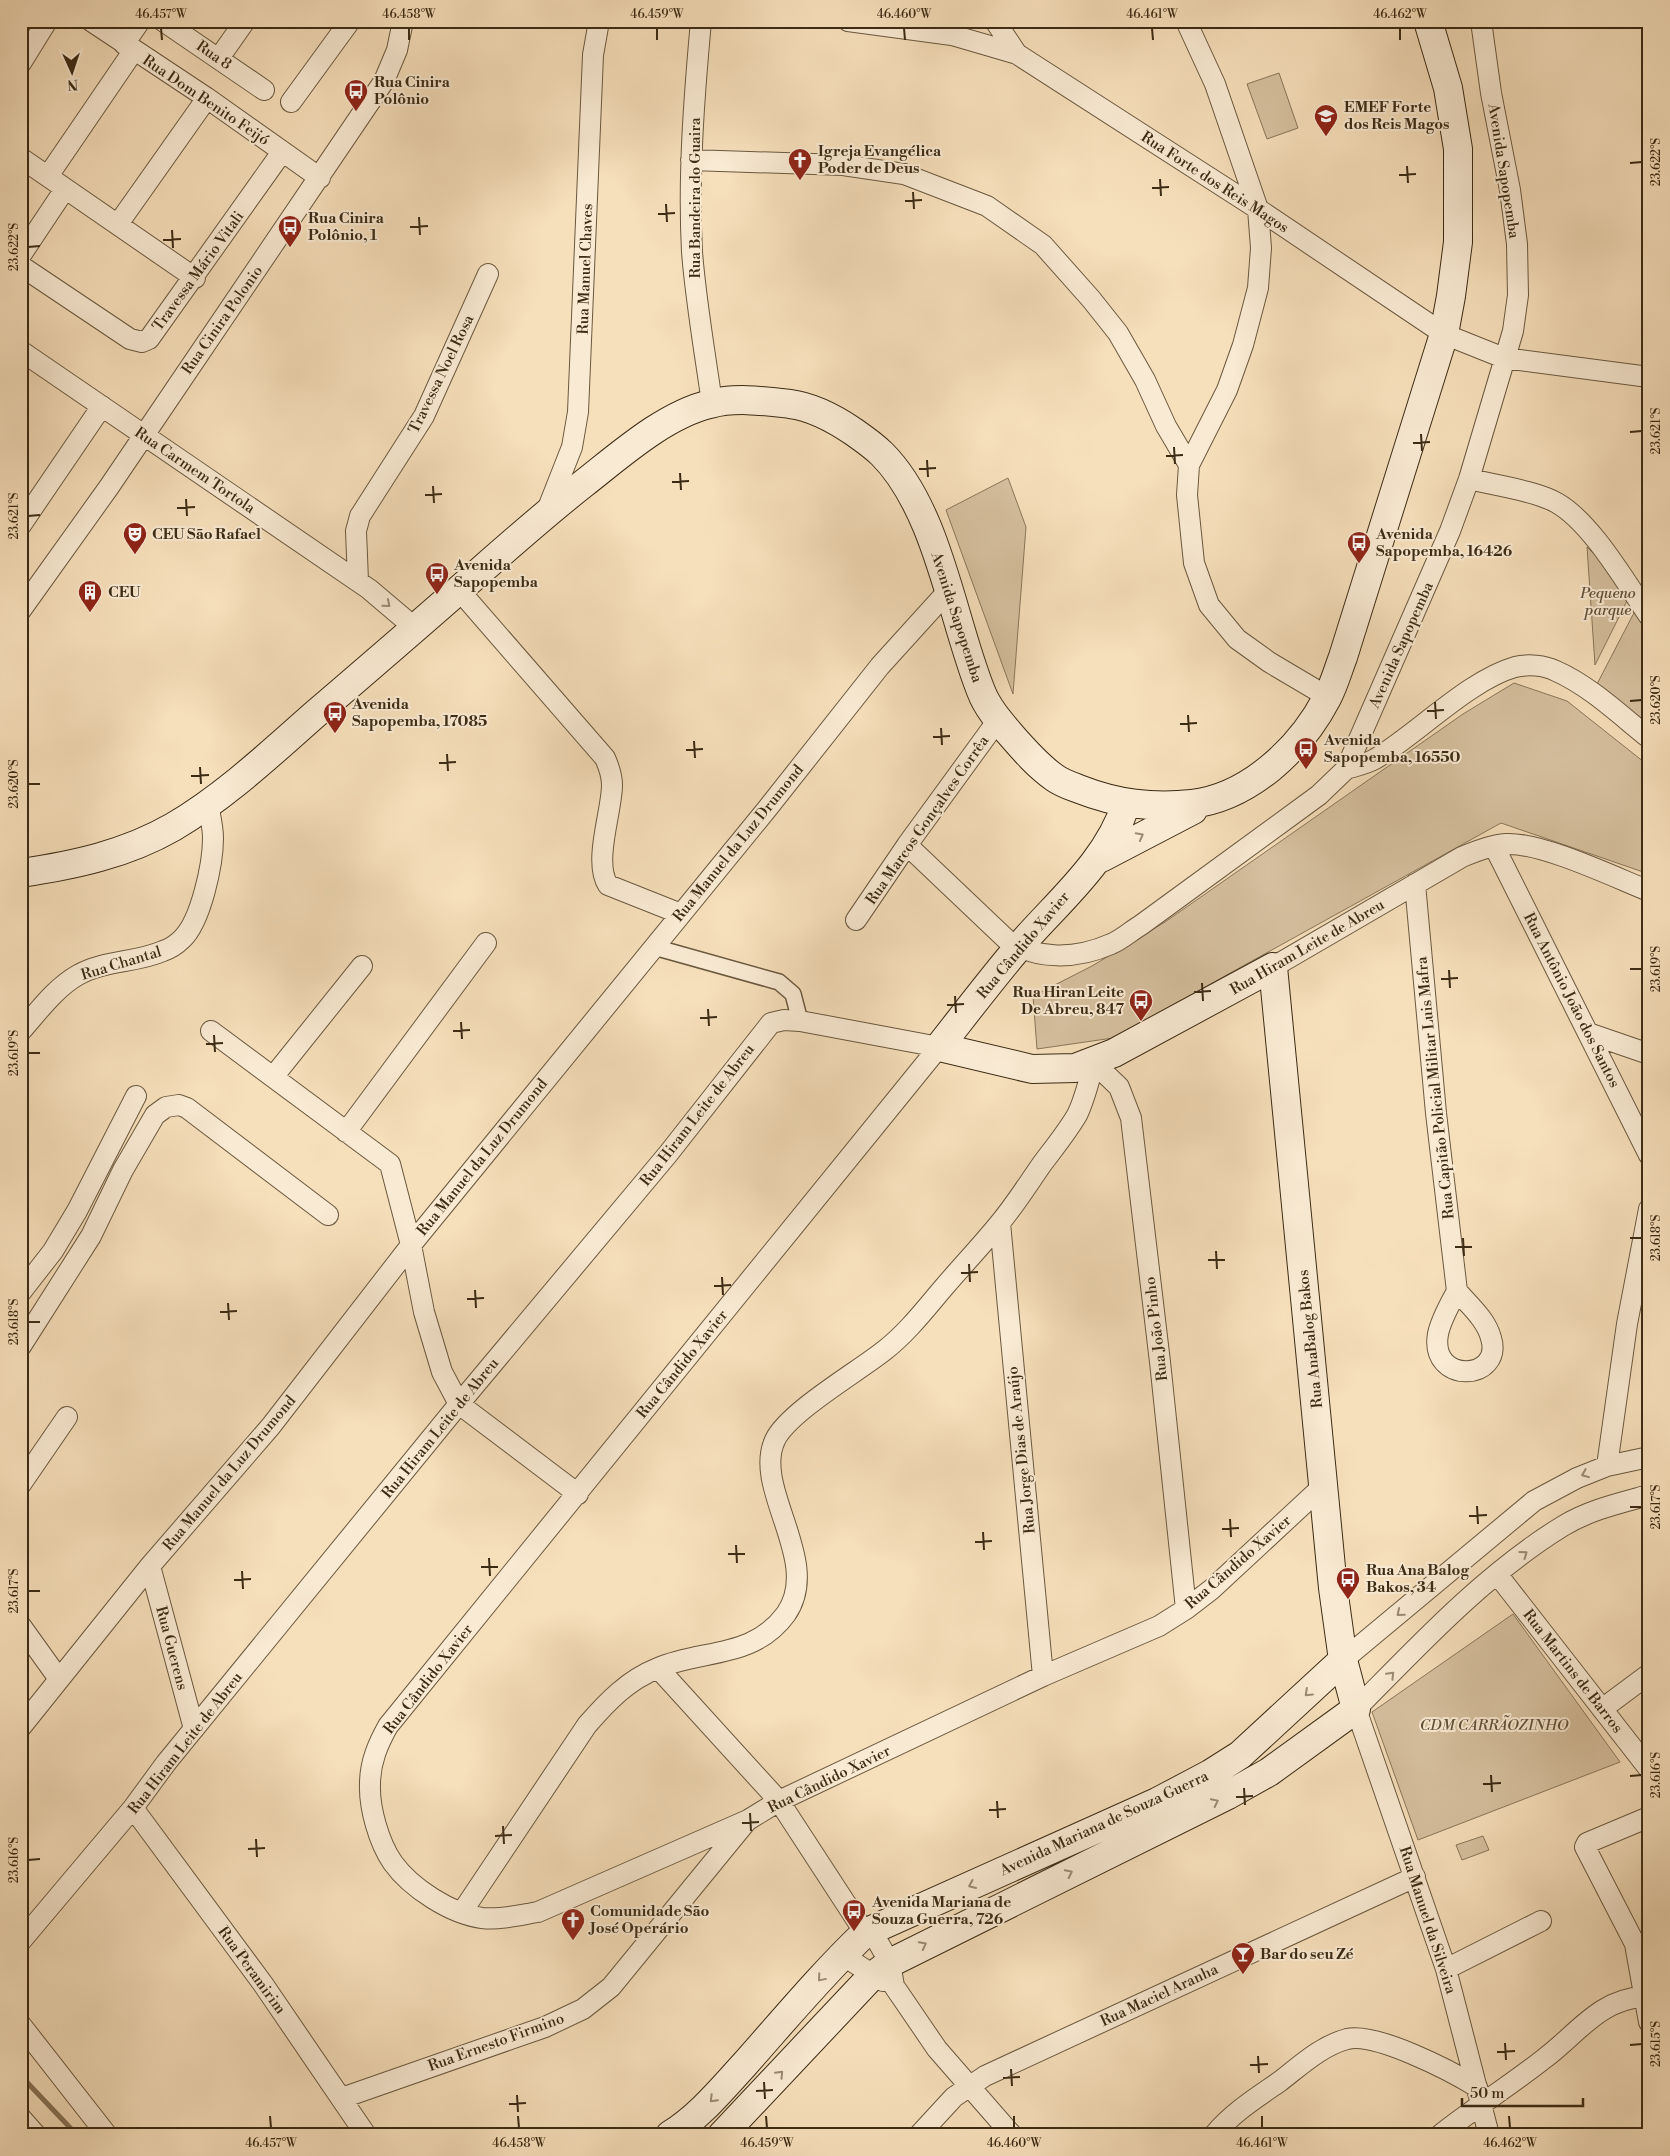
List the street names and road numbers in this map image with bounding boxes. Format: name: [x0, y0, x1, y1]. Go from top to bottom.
street label: Rua 8: [192, 37, 235, 74]
street label: Rua Dom Benito Feijó: [139, 51, 273, 150]
street label: Avenida Sapopemba: [1483, 101, 1524, 240]
street label: Rua Bandeira do Guaira: [686, 117, 705, 279]
street label: Rua Forte dos Reis Magos: [1137, 128, 1292, 237]
street label: Rua Manuel Chaves: [574, 203, 597, 335]
street label: Travessa Mário Vitali: [148, 208, 248, 335]
street label: Rua Cinira Polonio: [178, 262, 267, 378]
street label: Travessa Noel Rosa: [404, 311, 479, 437]
street label: Rua Carmem Tortola: [131, 423, 259, 518]
street label: Avenida Sapopemba: [926, 548, 987, 685]
street label: Avenida Sapopemba: [1365, 579, 1438, 712]
street label: Rua Marcos Gonçalves Corrêa: [862, 732, 993, 909]
street label: Rua Manuel da Luz Drumond: [669, 760, 808, 926]
street label: Rua Cândido Xavier: [973, 887, 1074, 1003]
street label: Rua Hiram Leite de Abreu: [1227, 895, 1388, 999]
street label: Rua Antônio João dos Santos: [1519, 910, 1624, 1091]
street label: Rua Chantal: [79, 942, 164, 985]
street label: Rua Capitão Policial Militar Luis Mafra: [1412, 955, 1459, 1220]
street label: Rua Hiram Leite de Abreu: [636, 1040, 759, 1190]
street label: Rua Manuel da Luz Drumond: [413, 1074, 552, 1240]
street label: Rua AnaBalog Bakos: [1294, 1269, 1327, 1409]
street label: Rua João Pinho: [1141, 1276, 1172, 1382]
street label: Rua Cândido Xavier: [633, 1306, 732, 1423]
street label: Rua Hiram Leite de Abreu: [378, 1354, 503, 1502]
street label: Rua Jorge Dias de Araújo: [1003, 1365, 1040, 1535]
street label: Rua Manuel da Luz Drumond: [159, 1391, 300, 1555]
street label: Rua Cândido Xavier: [1181, 1511, 1296, 1614]
street label: Rua Guerens: [151, 1604, 192, 1692]
street label: Rua Martins de Barros: [1518, 1606, 1627, 1737]
street label: Rua Cândido Xavier: [380, 1620, 478, 1738]
street label: Rua Hiram Leite de Abreu: [124, 1668, 247, 1818]
street label: Rua Cândido Xavier: [765, 1741, 894, 1817]
street label: Avenida Mariana de Souza Guerra: [996, 1767, 1212, 1881]
street label: Rua Manuel da Silveira: [1395, 1844, 1460, 1997]
street label: Rua Peramirim: [214, 1923, 290, 2018]
street label: Rua Maciel Aranha: [1097, 1960, 1222, 2031]
street label: Rua Ernesto Firmino: [426, 2009, 567, 2076]

